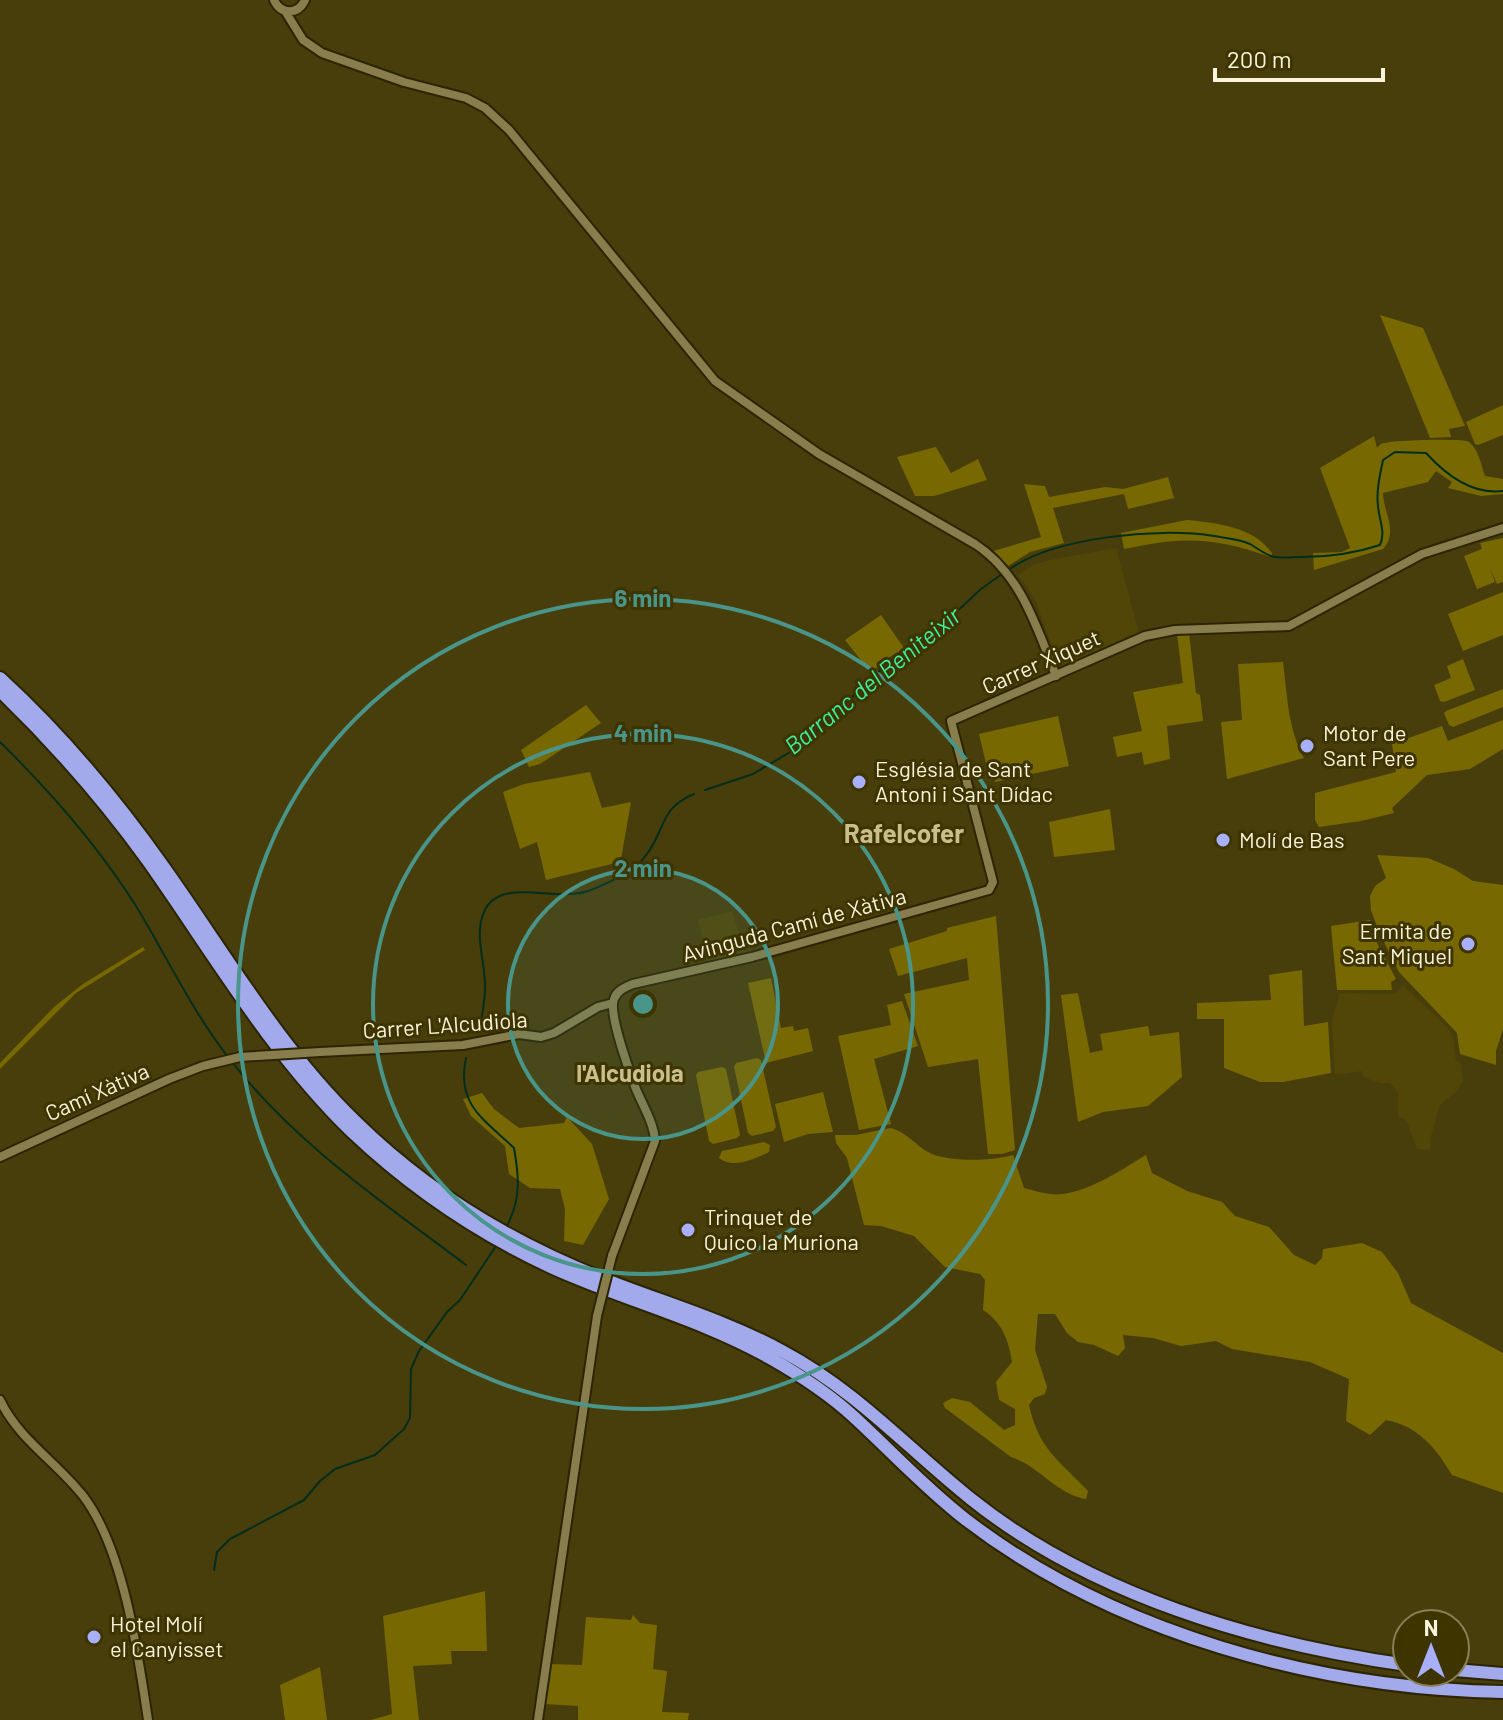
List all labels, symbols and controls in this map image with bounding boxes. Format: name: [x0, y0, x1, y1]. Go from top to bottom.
scale bar: [1215, 32, 1383, 82]
text: 200 m: [1227, 44, 1292, 73]
text: 6 min: [615, 583, 671, 612]
water label: Barranc del Beniteixir: [778, 599, 967, 760]
street label: Carrer Xiquet: [977, 623, 1104, 699]
text: 4 min: [614, 718, 672, 747]
place label: Motor de Sant Pere: [1323, 719, 1415, 770]
marker: Motor de Sant Pere: [1298, 737, 1316, 755]
place label: Església de Sant Antoni i Sant Dídac: [875, 755, 1053, 806]
marker: Església de Sant Antoni i Sant Dídac: [850, 773, 868, 791]
district label: Rafelcofer: [844, 817, 964, 848]
place label: Molí de Bas: [1239, 826, 1344, 852]
marker: Molí de Bas: [1214, 831, 1232, 849]
text: 2 min: [614, 853, 672, 882]
street label: Avinguda Camí de Xàtiva: [679, 882, 909, 966]
place label: Ermita de Sant Miquel: [1342, 917, 1452, 968]
marker: Ermita de Sant Miquel: [1459, 935, 1477, 953]
centre of rings: [629, 990, 657, 1018]
street label: Carrer L'Alcudiola: [362, 1005, 528, 1043]
street label: Camí Xàtiva: [41, 1057, 152, 1125]
district label: l'Alcudiola: [576, 1058, 684, 1087]
place label: Trinquet de Quico la Muriona: [704, 1203, 859, 1254]
marker: Trinquet de Quico la Muriona: [679, 1221, 697, 1239]
north arrow: [1391, 1608, 1471, 1688]
place label: Hotel Molí el Canyisset: [110, 1610, 223, 1661]
text: N: [1424, 1614, 1438, 1640]
marker: Hotel Molí el Canyisset: [85, 1628, 103, 1646]

